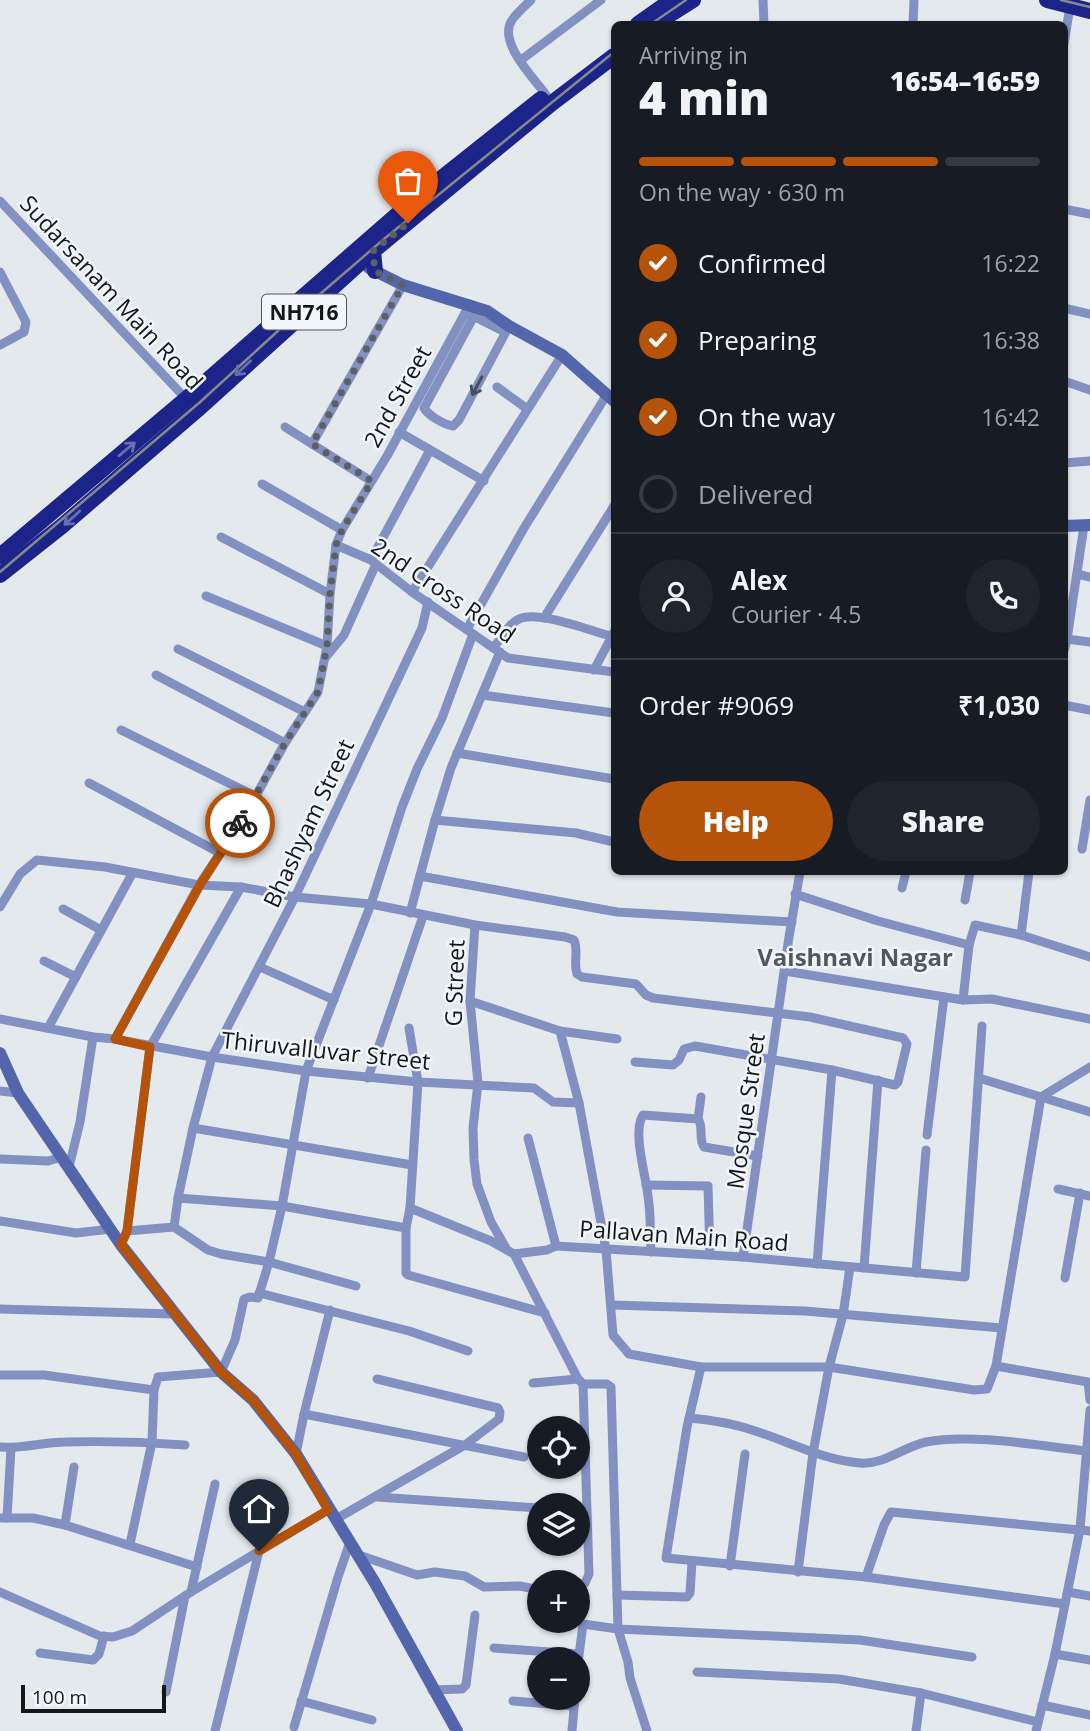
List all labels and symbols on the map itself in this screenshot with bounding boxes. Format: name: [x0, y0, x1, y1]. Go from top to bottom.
pin: [378, 151, 438, 223]
street label: Sudarsanam Main Road: [13, 188, 211, 396]
road number: NH716: [262, 294, 346, 330]
street label: 2nd Street: [356, 339, 438, 453]
one-way arrow: [235, 359, 252, 376]
one-way arrow: [469, 375, 483, 396]
one-way arrow: [117, 441, 135, 456]
one-way arrow: [64, 509, 81, 526]
street label: 2nd Cross Road: [365, 530, 523, 650]
street label: Bhashyam Street: [255, 733, 361, 913]
courier: [205, 788, 275, 858]
street label: G Street: [436, 939, 472, 1027]
district label: Vaishnavi Nagar: [757, 940, 953, 973]
street label: Thiruvalluvar Street: [220, 1023, 432, 1077]
street label: Mosque Street: [718, 1031, 772, 1191]
street label: Pallavan Main Road: [578, 1212, 790, 1258]
pin: [229, 1479, 289, 1551]
scale bar: [21, 1682, 166, 1714]

